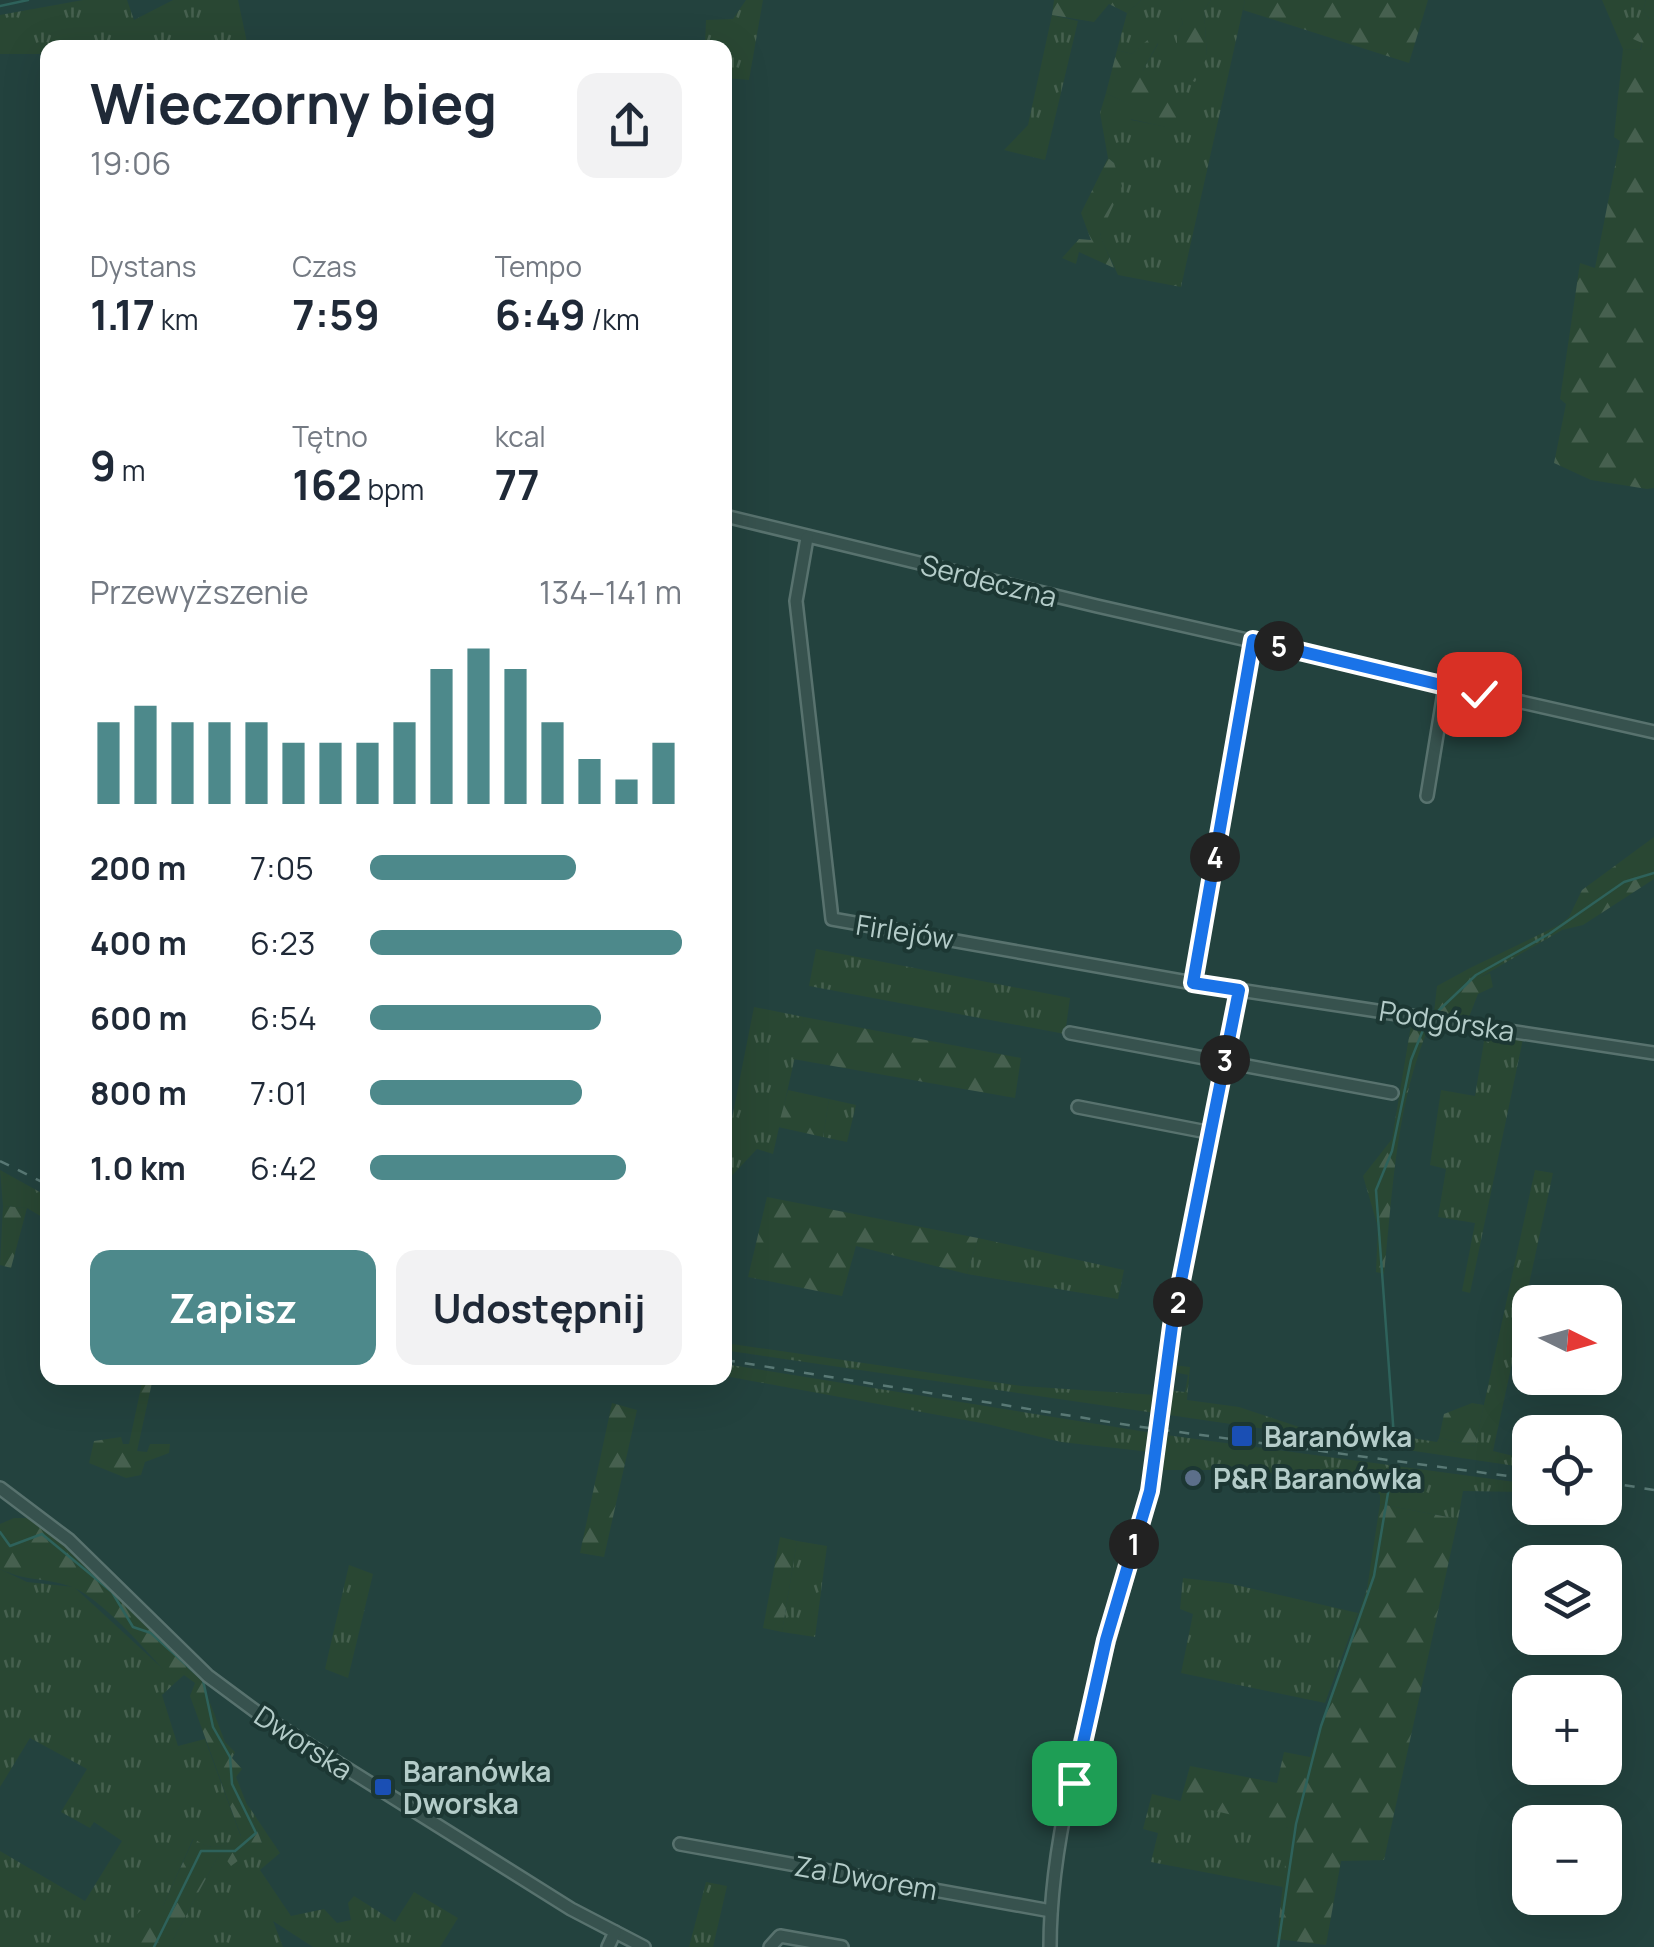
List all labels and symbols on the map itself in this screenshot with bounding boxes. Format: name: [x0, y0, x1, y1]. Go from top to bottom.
street label: Serdeczna: [917, 545, 1061, 615]
pin: 5: [1254, 621, 1304, 671]
pin: [1437, 652, 1522, 737]
pin: 4: [1190, 832, 1240, 882]
street label: Firlejów: [854, 905, 956, 957]
street label: Podgórska: [1376, 991, 1518, 1049]
pin: 3: [1200, 1035, 1250, 1085]
pin: 2: [1153, 1277, 1203, 1327]
north arrow: [1512, 1285, 1622, 1395]
place label: Baranówka: [1264, 1417, 1412, 1455]
marker: Baranówka: [1229, 1423, 1255, 1449]
place label: P&R Baranówka: [1213, 1459, 1422, 1497]
marker: P&R Baranówka: [1182, 1467, 1204, 1489]
pin: 1: [1109, 1519, 1159, 1569]
street label: Dworska: [248, 1696, 360, 1788]
pin: [1032, 1741, 1117, 1826]
place label: Baranówka Dworska: [403, 1752, 551, 1822]
marker: Baranówka Dworska: [372, 1776, 394, 1798]
street label: Za Dworem: [792, 1846, 940, 1908]

